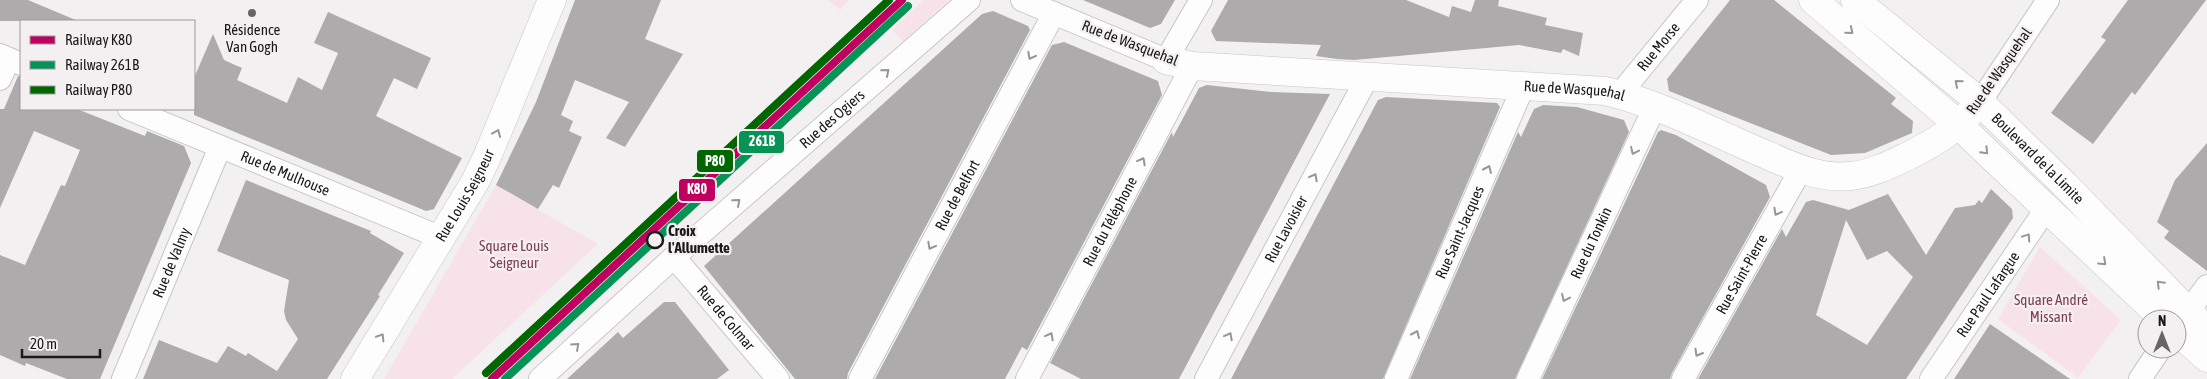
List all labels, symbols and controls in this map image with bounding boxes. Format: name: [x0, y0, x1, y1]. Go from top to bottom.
marker: Résidence Van Gogh: [246, 7, 258, 19]
street label: Rue de Wasquehal: [1080, 16, 1181, 69]
street label: Rue Morse: [1634, 19, 1683, 74]
legend: [20, 20, 195, 110]
place label: Résidence Van Gogh: [224, 21, 280, 55]
street label: Rue de Wasquehal: [1962, 24, 2035, 117]
one-way arrow: [1845, 26, 1854, 35]
text: Railway K80: [65, 31, 132, 48]
one-way arrow: [1027, 51, 1037, 60]
text: Railway 261B: [65, 56, 139, 73]
one-way arrow: [880, 69, 889, 78]
street label: Rue de Wasquehal: [1523, 77, 1627, 104]
one-way arrow: [1954, 80, 1963, 89]
text: Railway P80: [65, 81, 132, 98]
street label: Rue des Ogiers: [796, 86, 868, 152]
street label: Boulevard de la Limite: [1988, 109, 2088, 207]
one-way arrow: [491, 130, 501, 138]
line badge: 261B: [738, 130, 785, 154]
text: 261B: [749, 133, 776, 149]
one-way arrow: [1979, 145, 1988, 154]
street label: Rue Louis Seigneur: [432, 146, 497, 245]
one-way arrow: [1630, 146, 1640, 155]
street label: Rue de Mulhouse: [238, 147, 333, 199]
line badge: P80: [696, 149, 734, 173]
text: P80: [705, 153, 725, 169]
street label: Rue de Belfort: [931, 157, 983, 233]
one-way arrow: [1136, 157, 1146, 166]
one-way arrow: [1481, 165, 1492, 174]
street label: Rue du Téléphone: [1079, 173, 1140, 269]
one-way arrow: [1308, 174, 1318, 183]
line badge: K80: [678, 178, 716, 202]
text: K80: [687, 181, 707, 197]
street label: Rue Saint-Jacques: [1432, 183, 1487, 281]
street label: Rue Lavoisier: [1261, 192, 1311, 265]
one-way arrow: [732, 199, 741, 208]
street label: Rue du Tonkin: [1567, 204, 1615, 281]
one-way arrow: [1774, 206, 1784, 215]
place label: Croix l'Allumette: [668, 222, 730, 256]
street label: Rue de Valmy: [149, 225, 193, 300]
marker: Croix l'Allumette: [646, 231, 664, 249]
street label: Rue Saint-Pierre: [1712, 231, 1771, 317]
one-way arrow: [2021, 234, 2030, 243]
park label: Square Louis Seigneur: [479, 237, 549, 271]
one-way arrow: [927, 241, 937, 250]
street label: Rue Paul Lafargue: [1953, 248, 2023, 340]
one-way arrow: [2097, 256, 2106, 265]
one-way arrow: [2157, 281, 2166, 290]
street label: Rue de Colmar: [694, 282, 759, 354]
park label: Square André Missant: [2014, 291, 2088, 325]
one-way arrow: [1561, 293, 1572, 302]
north arrow: [2137, 309, 2187, 359]
text: N: [2158, 313, 2166, 329]
scale bar: [22, 326, 100, 358]
one-way arrow: [1409, 330, 1420, 339]
one-way arrow: [1044, 332, 1054, 341]
one-way arrow: [1223, 332, 1233, 341]
one-way arrow: [375, 334, 384, 343]
text: 20 m: [30, 335, 57, 352]
one-way arrow: [570, 343, 579, 352]
one-way arrow: [1694, 348, 1704, 357]

